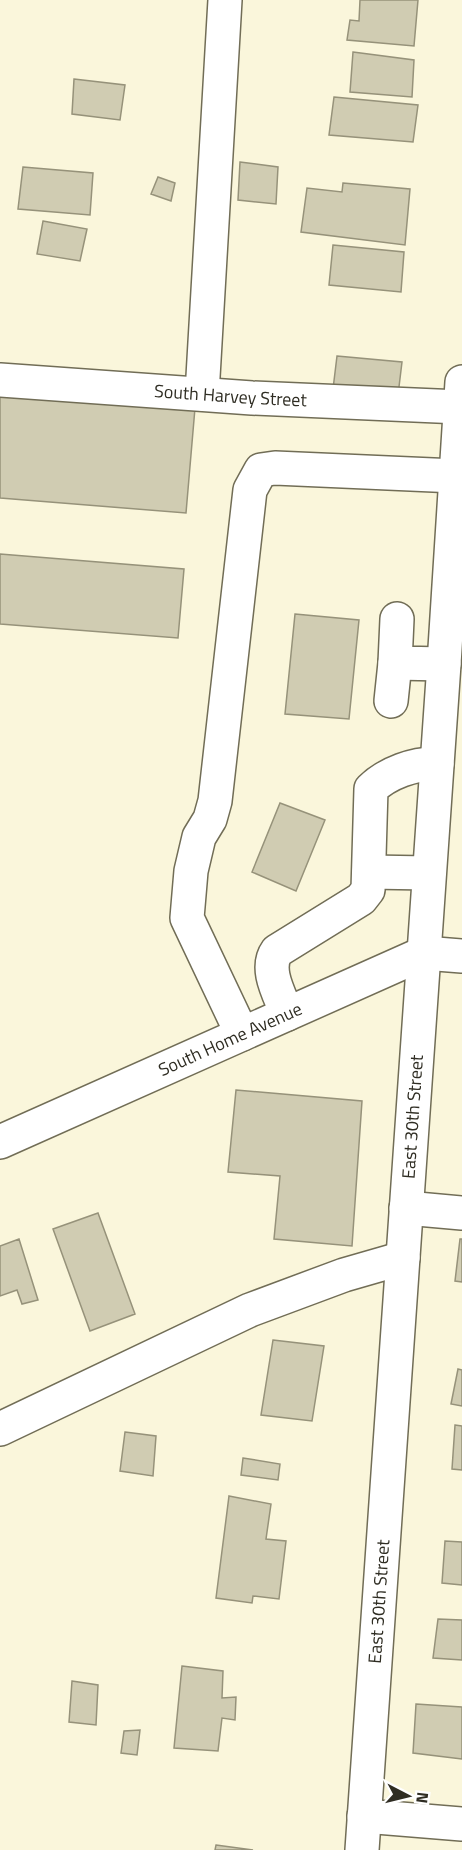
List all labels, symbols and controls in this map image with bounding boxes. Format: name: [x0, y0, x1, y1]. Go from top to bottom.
street label: South Harvey Street: [153, 377, 308, 413]
street label: South Home Avenue: [154, 995, 306, 1083]
street label: East 30th Street: [394, 1053, 430, 1180]
street label: East 30th Street: [361, 1538, 396, 1664]
north arrow: [378, 1766, 438, 1826]
text: N: [410, 1791, 435, 1805]

